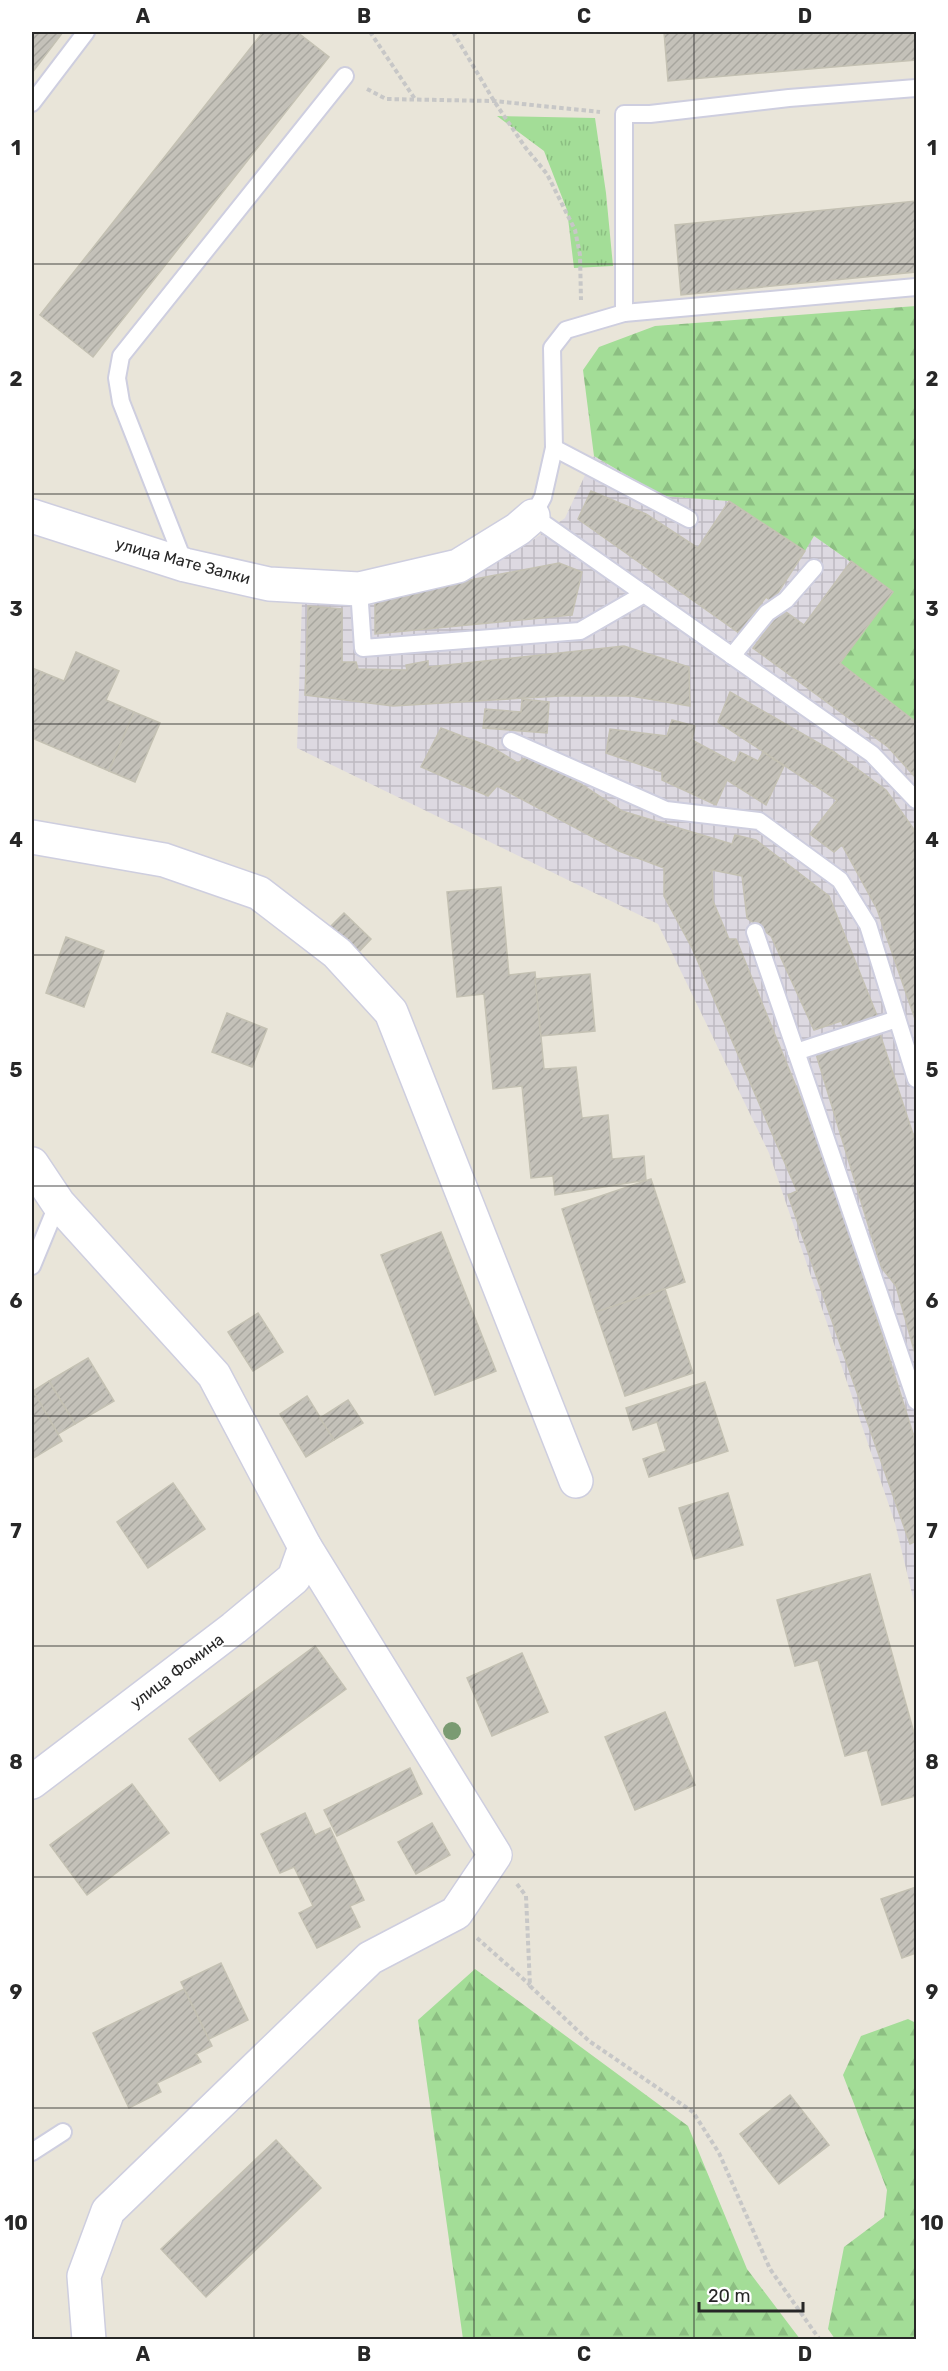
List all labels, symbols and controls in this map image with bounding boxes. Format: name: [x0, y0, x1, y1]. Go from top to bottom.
text: A: [136, 4, 151, 28]
text: B: [357, 4, 371, 28]
text: C: [577, 4, 591, 28]
text: D: [798, 4, 812, 28]
text: 1: [11, 136, 21, 160]
text: 1: [927, 136, 937, 160]
text: 2: [10, 367, 23, 391]
text: 2: [926, 367, 939, 391]
street label: улица Мате Залки: [113, 534, 253, 588]
text: 3: [9, 597, 23, 621]
text: 3: [925, 597, 939, 621]
text: 4: [9, 828, 23, 852]
text: 4: [925, 828, 939, 852]
text: 5: [10, 1058, 23, 1082]
text: 5: [926, 1058, 939, 1082]
text: 6: [9, 1289, 23, 1313]
text: 6: [925, 1289, 939, 1313]
text: 7: [10, 1519, 22, 1543]
text: 7: [926, 1519, 938, 1543]
street label: улица Фомина: [127, 1630, 227, 1712]
text: 8: [9, 1750, 23, 1774]
text: 8: [925, 1750, 939, 1774]
text: 9: [10, 1980, 23, 2004]
text: 9: [926, 1980, 939, 2004]
text: 10: [4, 2211, 28, 2235]
text: 10: [920, 2211, 944, 2235]
scale bar: [699, 2275, 802, 2313]
text: 20 m: [708, 2285, 750, 2307]
text: A: [136, 2342, 151, 2366]
text: B: [357, 2342, 371, 2366]
text: C: [577, 2342, 591, 2366]
text: D: [798, 2342, 812, 2366]

